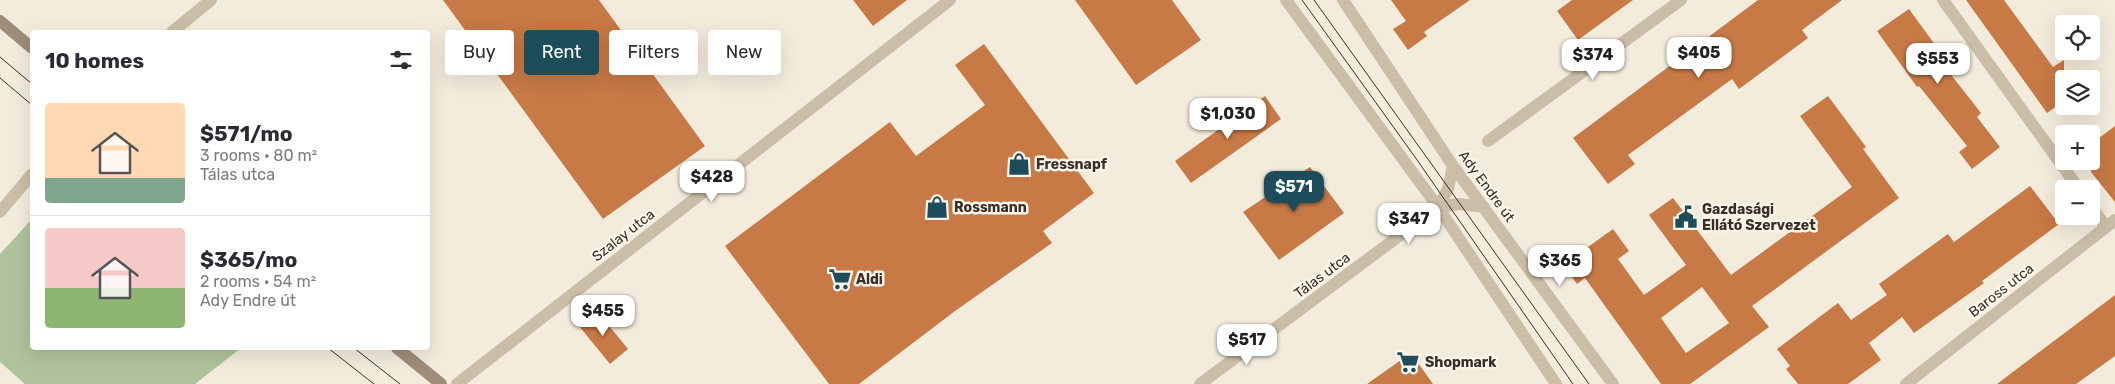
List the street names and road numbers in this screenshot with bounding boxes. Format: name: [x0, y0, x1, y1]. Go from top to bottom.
street label: Ady Endre út: [1455, 147, 1518, 226]
street label: Szalay utca: [589, 206, 658, 265]
street label: Tálas utca: [1291, 249, 1354, 302]
street label: Baross utca: [1966, 260, 2037, 321]

